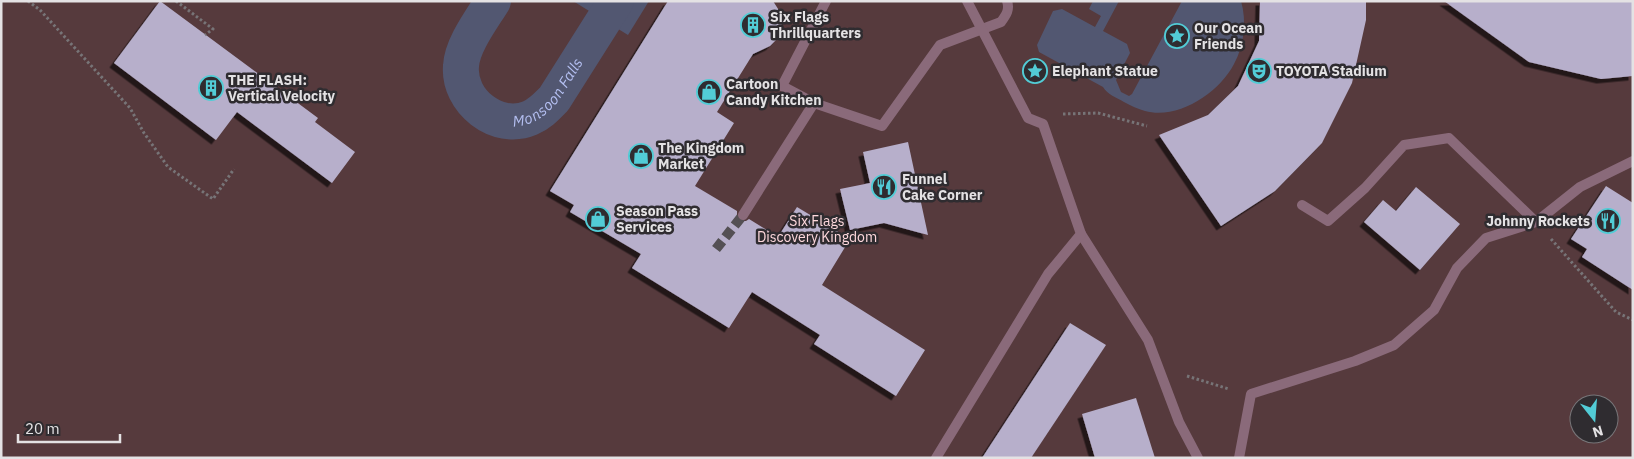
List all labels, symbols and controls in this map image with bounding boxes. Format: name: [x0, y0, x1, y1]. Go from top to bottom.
place label: Six Flags Thrillquarters: [770, 8, 861, 42]
building icon: Six Flags Thrillquarters: [740, 12, 766, 38]
place label: Our Ocean Friends: [1194, 19, 1263, 53]
place icon: Our Ocean Friends: [1164, 23, 1190, 49]
water label: Monsoon Falls: [511, 54, 587, 131]
place icon: Elephant Statue: [1022, 58, 1048, 84]
theatre icon: TOYOTA Stadium: [1246, 58, 1272, 84]
place label: Elephant Statue: [1052, 62, 1158, 80]
place label: TOYOTA Stadium: [1276, 62, 1387, 80]
place label: THE FLASH: Vertical Velocity: [228, 71, 336, 105]
building icon: THE FLASH: Vertical Velocity: [198, 75, 224, 101]
place label: Cartoon Candy Kitchen: [726, 75, 822, 109]
shop icon: Cartoon Candy Kitchen: [696, 79, 722, 105]
place label: The Kingdom Market: [658, 139, 744, 173]
shop icon: The Kingdom Market: [628, 143, 654, 169]
place label: Funnel Cake Corner: [902, 170, 983, 204]
restaurant icon: Funnel Cake Corner: [871, 174, 897, 200]
place label: Season Pass Services: [616, 202, 698, 236]
shop icon: Season Pass Services: [585, 206, 611, 232]
restaurant icon: Johnny Rockets: [1595, 208, 1621, 234]
park label: Six Flags Discovery Kingdom: [757, 212, 877, 246]
place label: Johnny Rockets: [1486, 212, 1590, 230]
north arrow: [1569, 394, 1619, 444]
scale bar: [18, 412, 120, 444]
text: 20 m: [25, 419, 60, 438]
text: N: [1590, 421, 1605, 442]

